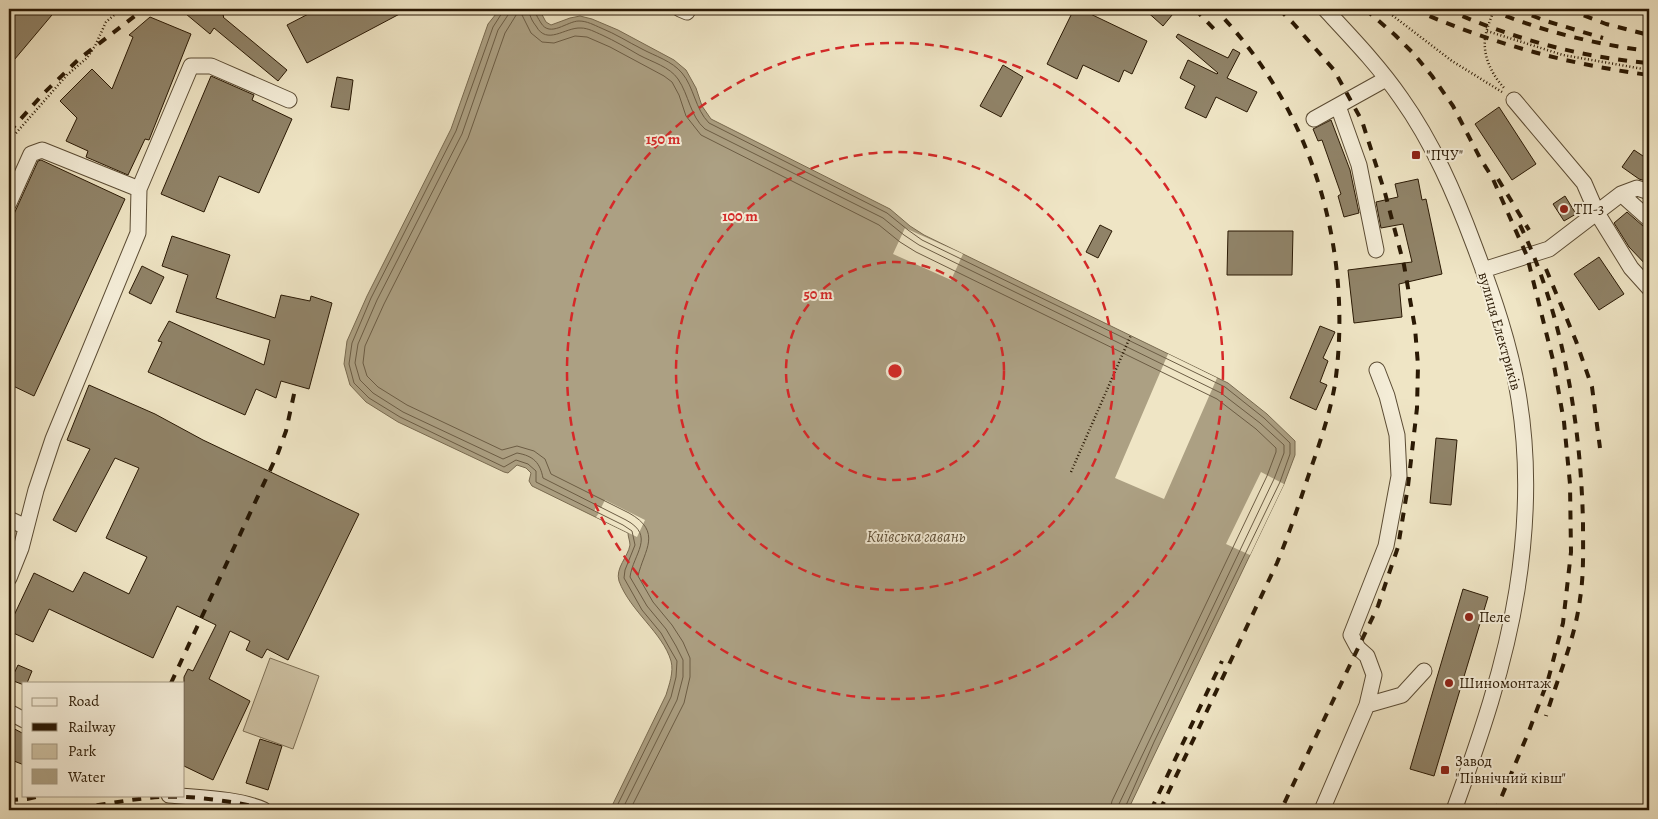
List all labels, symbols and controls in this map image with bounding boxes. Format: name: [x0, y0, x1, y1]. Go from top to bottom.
text: 150 m: [646, 129, 681, 149]
place label: "ПЧУ": [1426, 145, 1463, 165]
marker: "ПЧУ": [1410, 149, 1422, 161]
place label: ТП-3: [1574, 199, 1604, 219]
marker: ТП-3: [1558, 203, 1570, 215]
text: 100 m: [722, 206, 758, 226]
street label: вулиця Електриків: [1474, 270, 1526, 392]
text: 50 m: [803, 284, 833, 304]
centre of rings: [886, 362, 904, 380]
water label: Київська гавань: [866, 526, 966, 548]
place label: Пеле: [1479, 607, 1511, 627]
marker: Пеле: [1463, 611, 1475, 623]
place label: Шиномонтаж: [1459, 673, 1551, 693]
marker: Шиномонтаж: [1443, 677, 1455, 689]
legend: [22, 682, 185, 796]
text: Road: [68, 691, 100, 711]
text: Railway: [68, 717, 116, 737]
text: Park: [68, 741, 97, 761]
place label: Завод "Північний кiвш": [1455, 751, 1566, 788]
marker: Завод "Північний кiвш": [1439, 764, 1451, 776]
text: Water: [67, 767, 105, 787]

